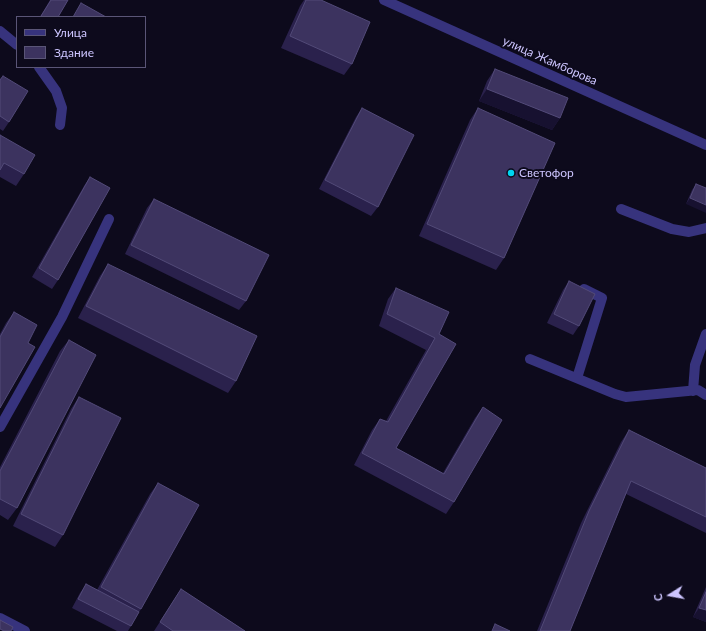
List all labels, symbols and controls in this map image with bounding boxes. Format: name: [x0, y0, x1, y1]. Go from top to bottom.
legend: [16, 16, 146, 68]
text: Улица: [54, 25, 87, 40]
street label: улица Жамборова: [501, 34, 599, 88]
text: Здание: [54, 45, 94, 60]
place label: Светофор: [519, 166, 574, 180]
marker: Светофор: [506, 168, 516, 178]
north arrow: [650, 575, 690, 615]
text: С: [651, 593, 665, 602]

